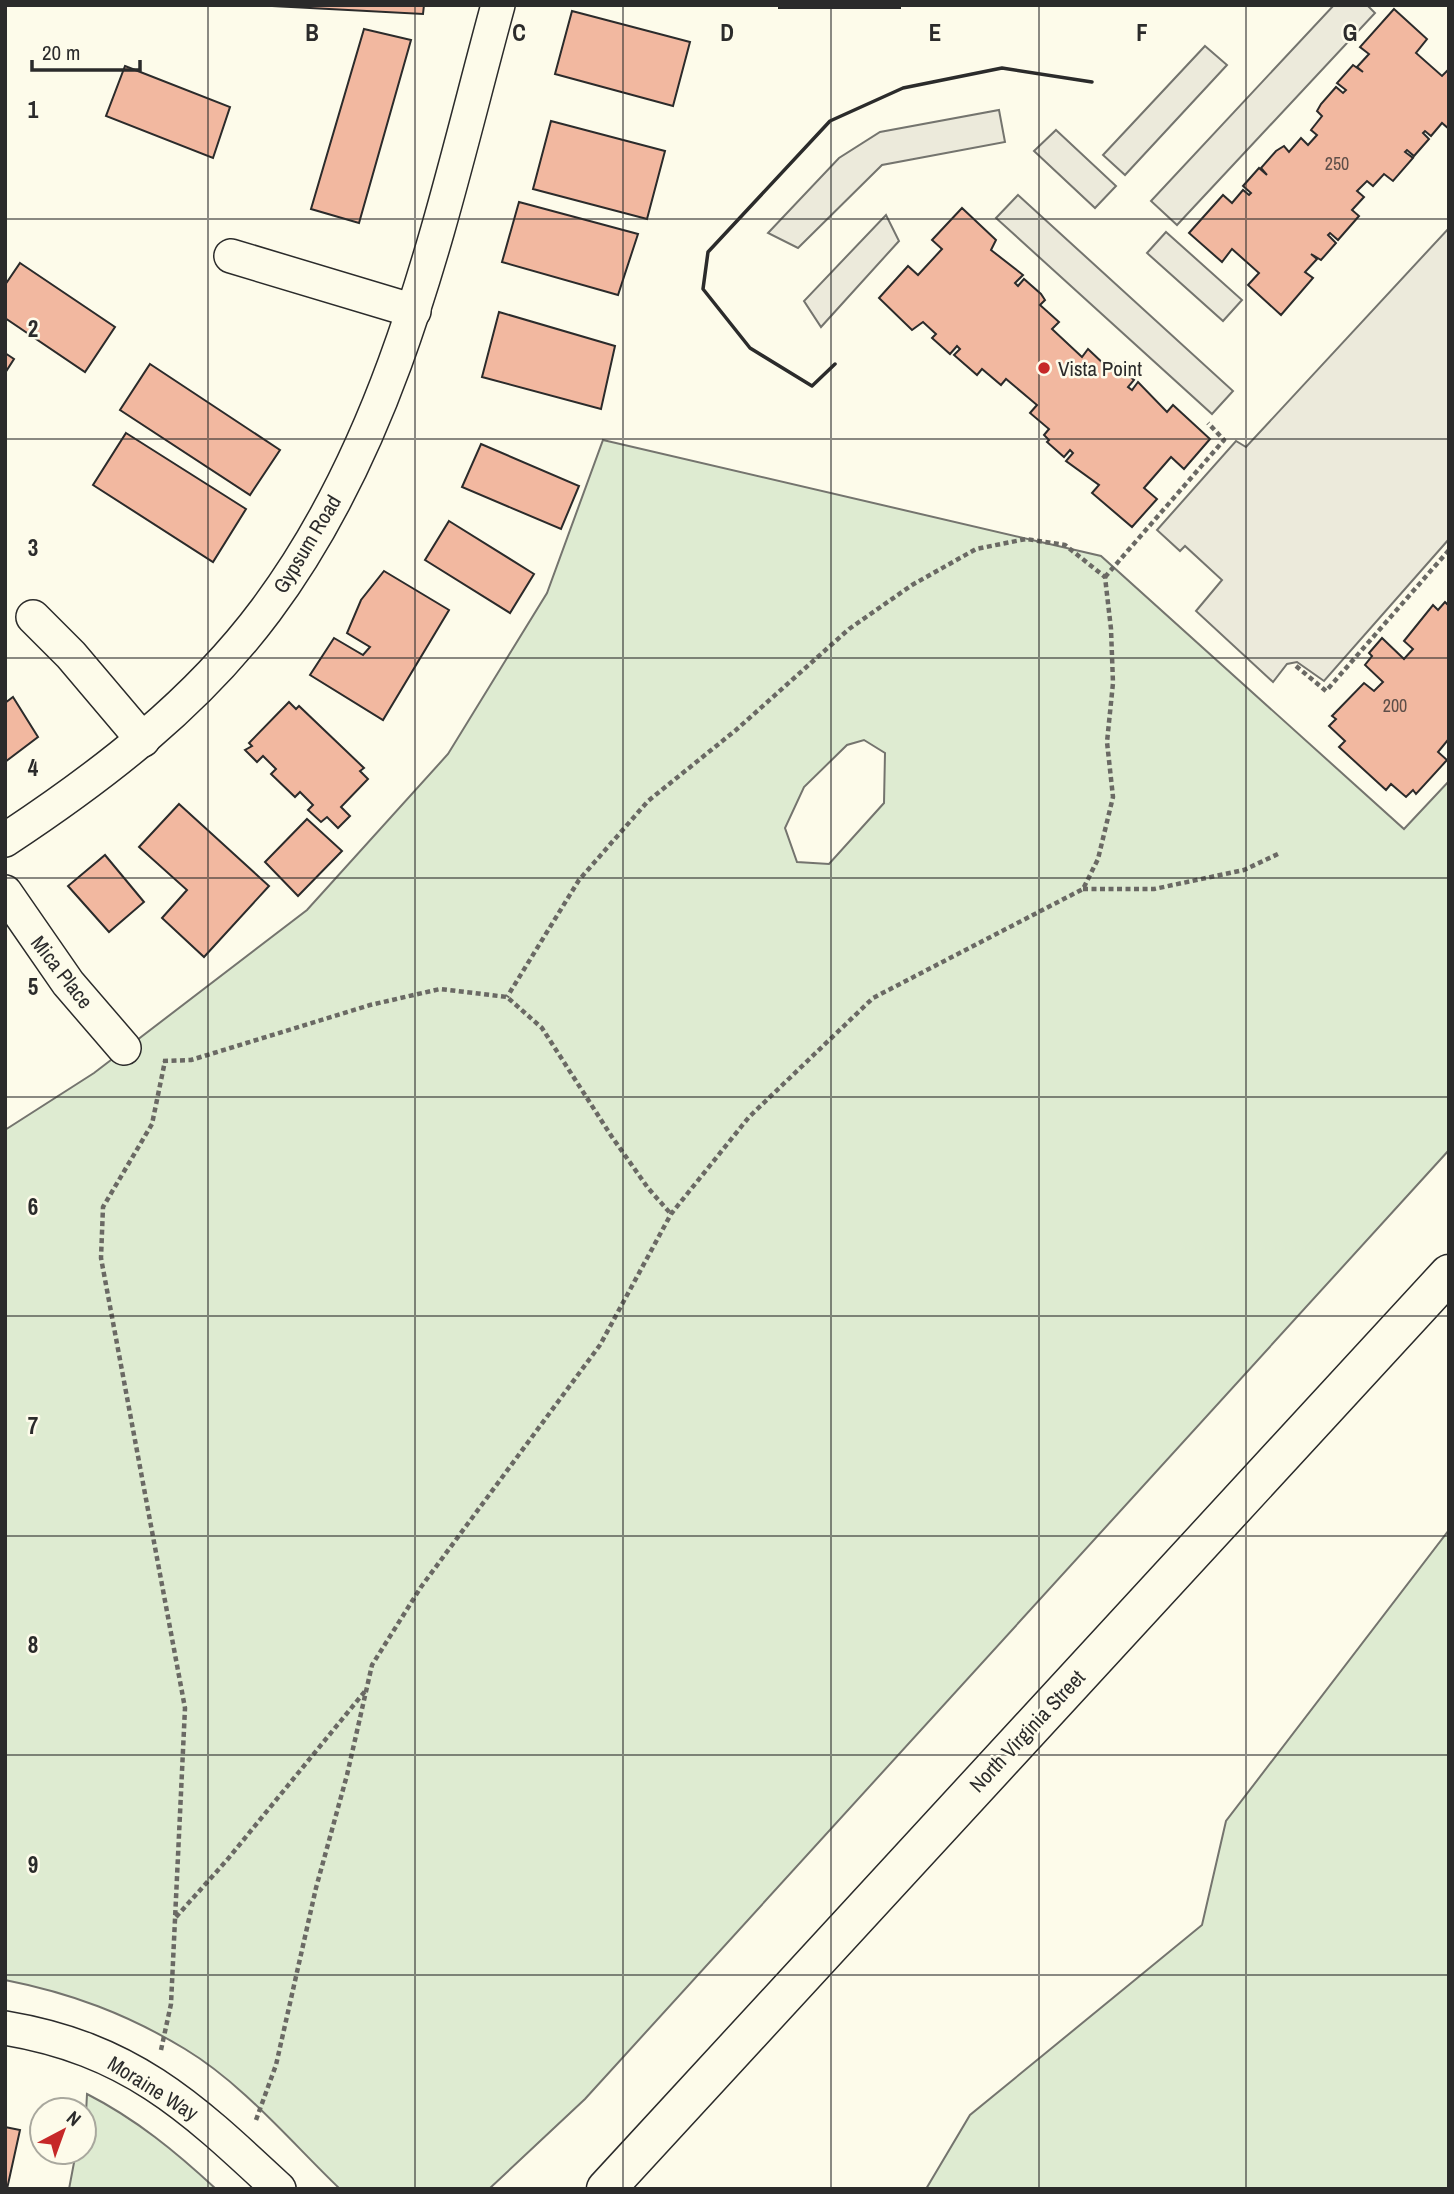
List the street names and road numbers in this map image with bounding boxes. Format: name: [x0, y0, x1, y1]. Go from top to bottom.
street label: Gypsum Road: [266, 489, 348, 599]
street label: Mica Place: [24, 930, 100, 1014]
street label: North Virginia Street: [963, 1663, 1092, 1799]
street label: Moraine Way: [102, 2049, 204, 2127]

